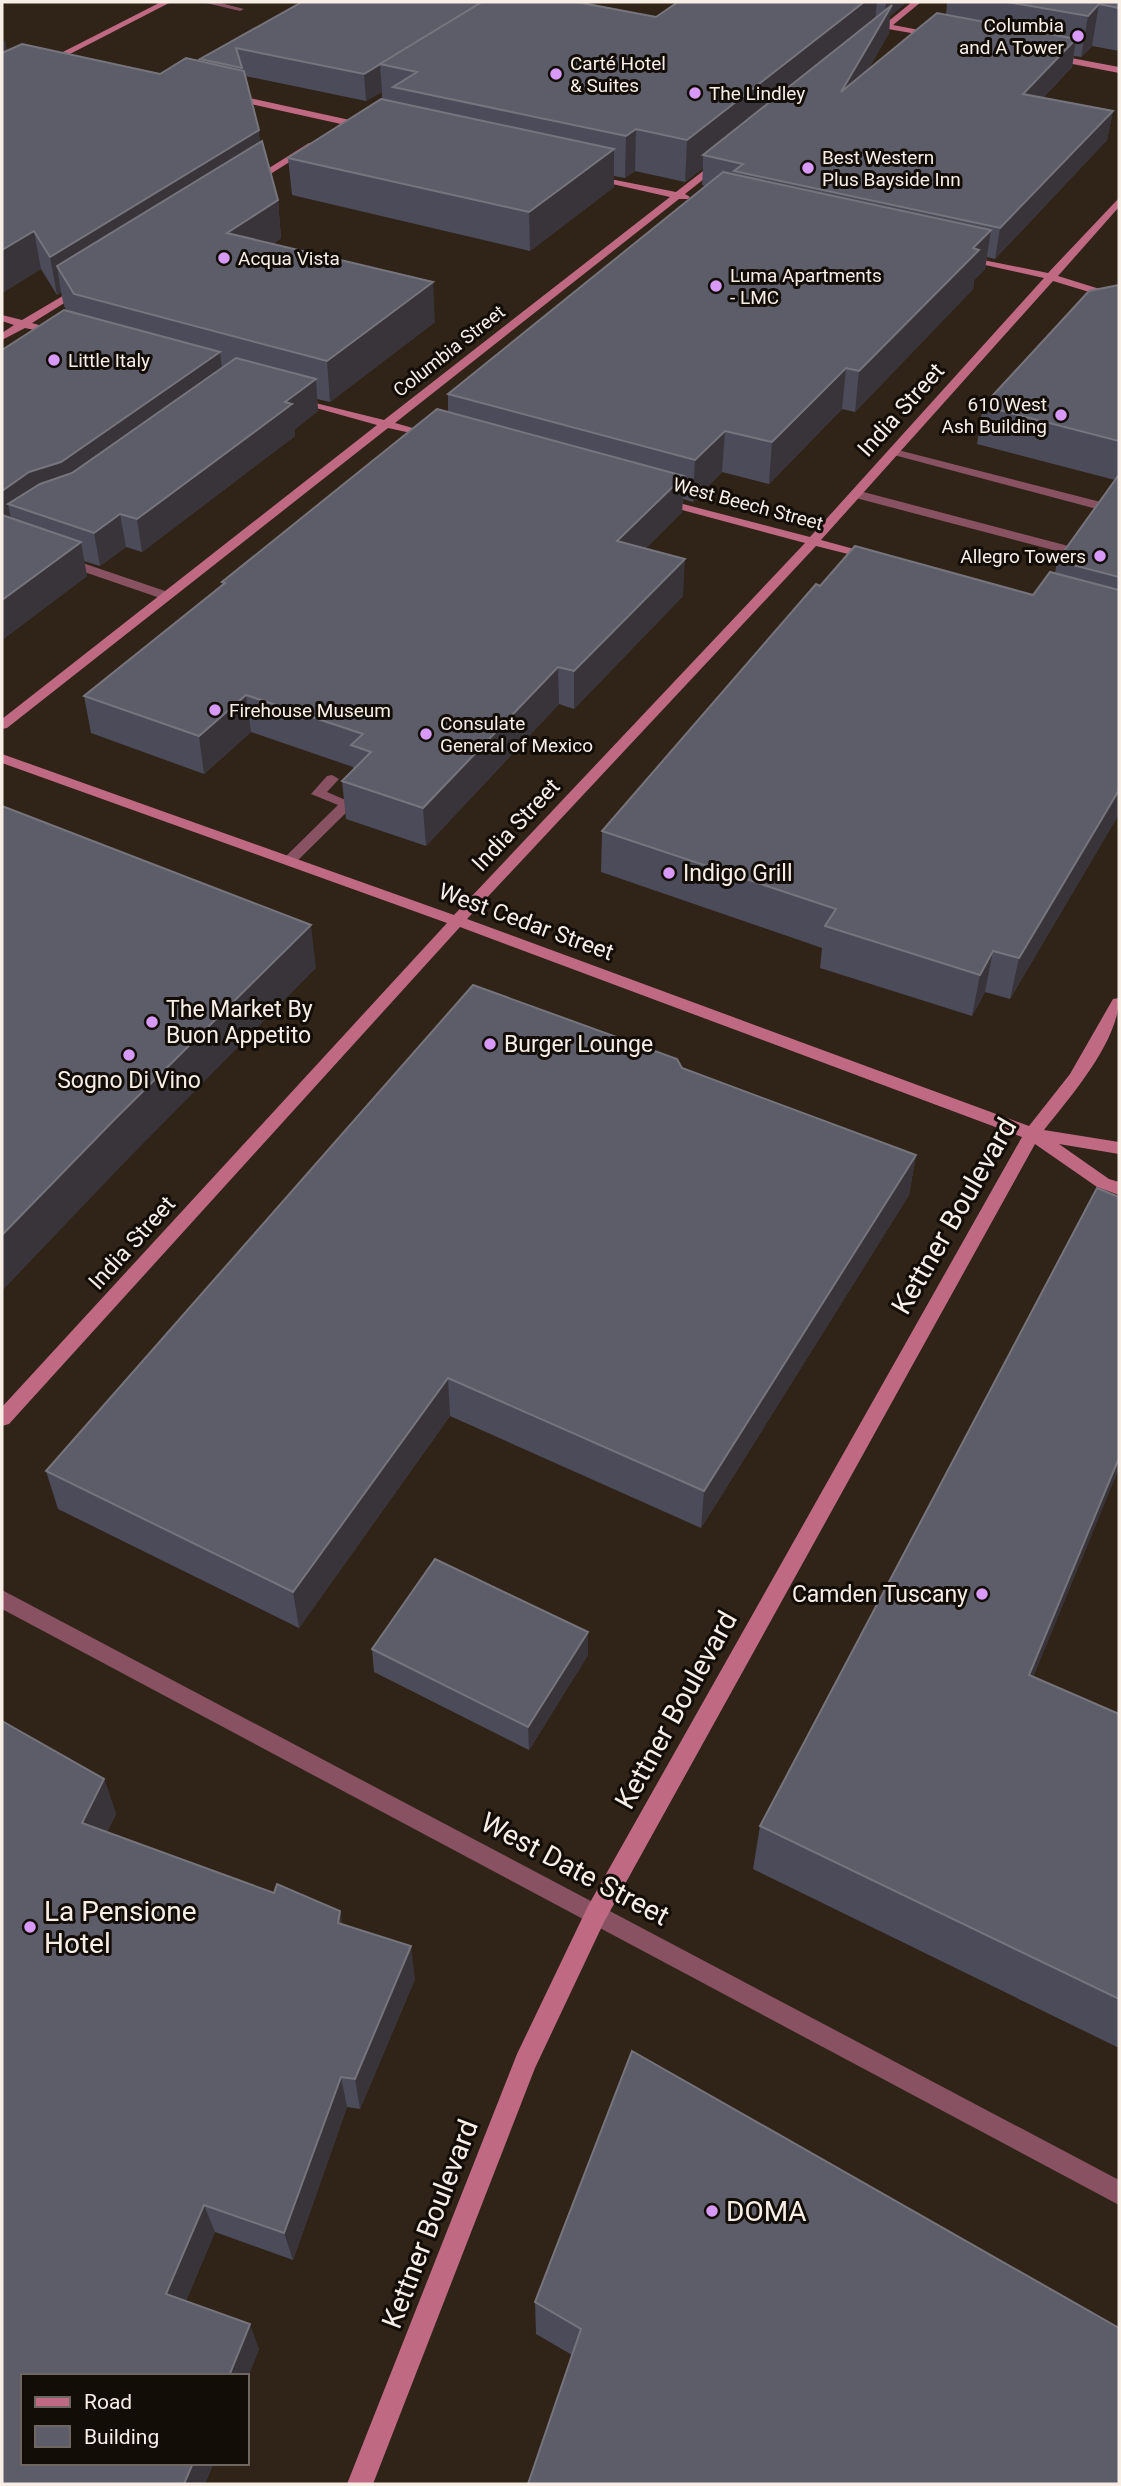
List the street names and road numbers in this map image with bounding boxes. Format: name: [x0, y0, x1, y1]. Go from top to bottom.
street label: Columbia Street: [389, 300, 509, 402]
street label: India Street: [852, 358, 950, 462]
street label: West Beech Street: [670, 473, 826, 535]
street label: India Street: [466, 773, 566, 877]
street label: West Cedar Street: [435, 878, 617, 966]
street label: Kettner Boulevard: [884, 1112, 1024, 1320]
street label: India Street: [83, 1191, 181, 1295]
street label: Kettner Boulevard: [608, 1605, 744, 1815]
street label: West Date Street: [475, 1806, 675, 1932]
street label: Kettner Boulevard: [375, 2115, 485, 2333]

